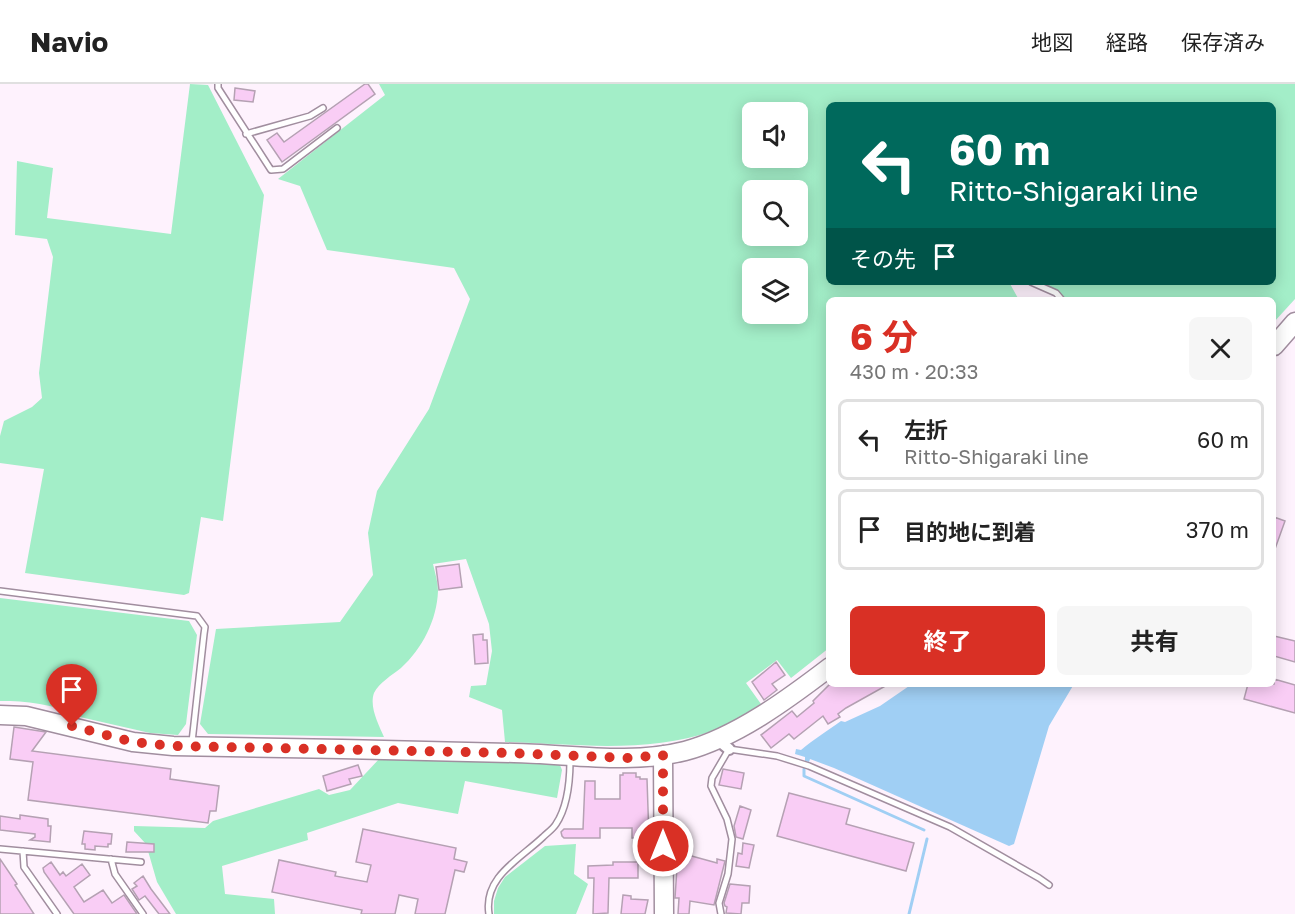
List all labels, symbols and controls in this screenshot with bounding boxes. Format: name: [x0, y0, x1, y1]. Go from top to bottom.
text: Navio: [30, 25, 108, 58]
text: 地図: [1031, 29, 1073, 55]
text: 経路: [1106, 29, 1148, 55]
text: 保存済み: [1181, 29, 1265, 55]
map controls: [742, 102, 808, 324]
button: sound: [742, 102, 808, 168]
text: 60 m: [949, 124, 1050, 174]
icon: left: [850, 126, 928, 204]
text: Ritto-Shigaraki line: [949, 175, 1198, 207]
button: search: [742, 180, 808, 246]
icon: arrive: [928, 240, 961, 273]
text: その先: [850, 245, 916, 272]
button: layers: [742, 258, 808, 324]
text: 6 分: [850, 315, 918, 358]
button: close: [1189, 317, 1252, 380]
text: 430 m · 20:33: [850, 359, 978, 383]
text: 左折: [904, 416, 948, 443]
icon: left: [853, 423, 886, 456]
text: 60 m: [1197, 426, 1249, 453]
text: Ritto-Shigaraki line: [904, 444, 1089, 468]
icon: arrive: [853, 513, 886, 546]
text: 370 m: [1186, 516, 1249, 543]
text: 目的地に到着: [904, 518, 1036, 545]
button: 終了: [850, 606, 1045, 675]
button: 共有: [1057, 606, 1252, 675]
pin: [46, 664, 97, 726]
icon: arrive: [55, 673, 88, 706]
position arrow: [631, 814, 695, 878]

